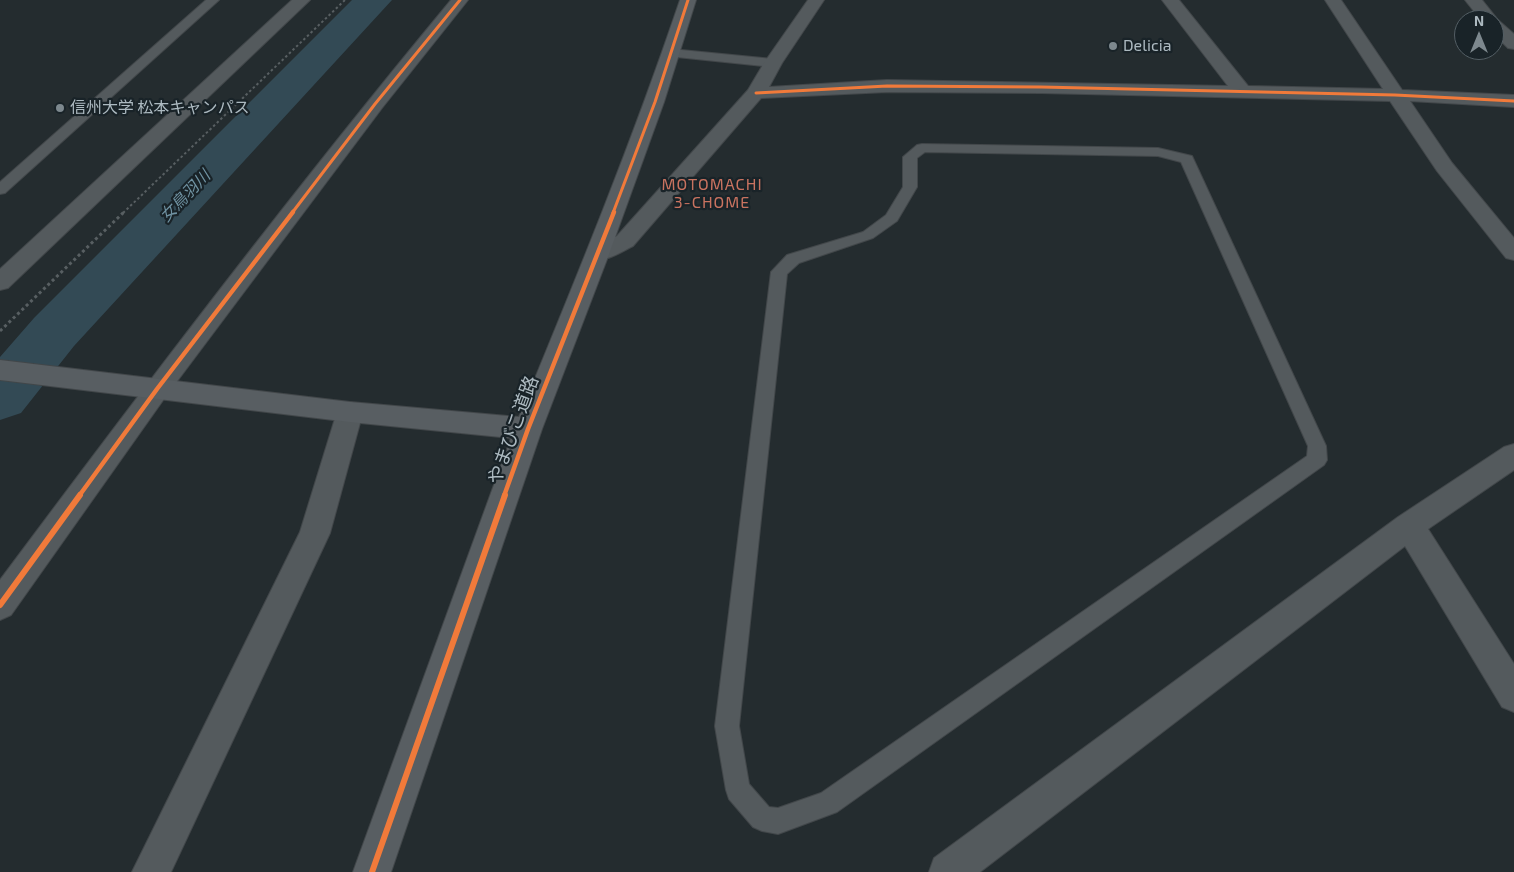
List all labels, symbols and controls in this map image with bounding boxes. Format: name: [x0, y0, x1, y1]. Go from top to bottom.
north arrow: [1454, 10, 1504, 60]
text: N: [1474, 12, 1484, 29]
place label: Delicia: [1123, 36, 1172, 56]
marker: Delicia: [1107, 40, 1119, 52]
place label: 信州大学 松本キャンパス: [70, 98, 250, 118]
marker: 信州大学 松本キャンパス: [54, 102, 66, 114]
water label: 女鳥羽川: [156, 166, 214, 226]
district label: MOTOMACHI 3-CHOME: [660, 175, 764, 213]
street label: やまびこ道路: [483, 373, 543, 487]

